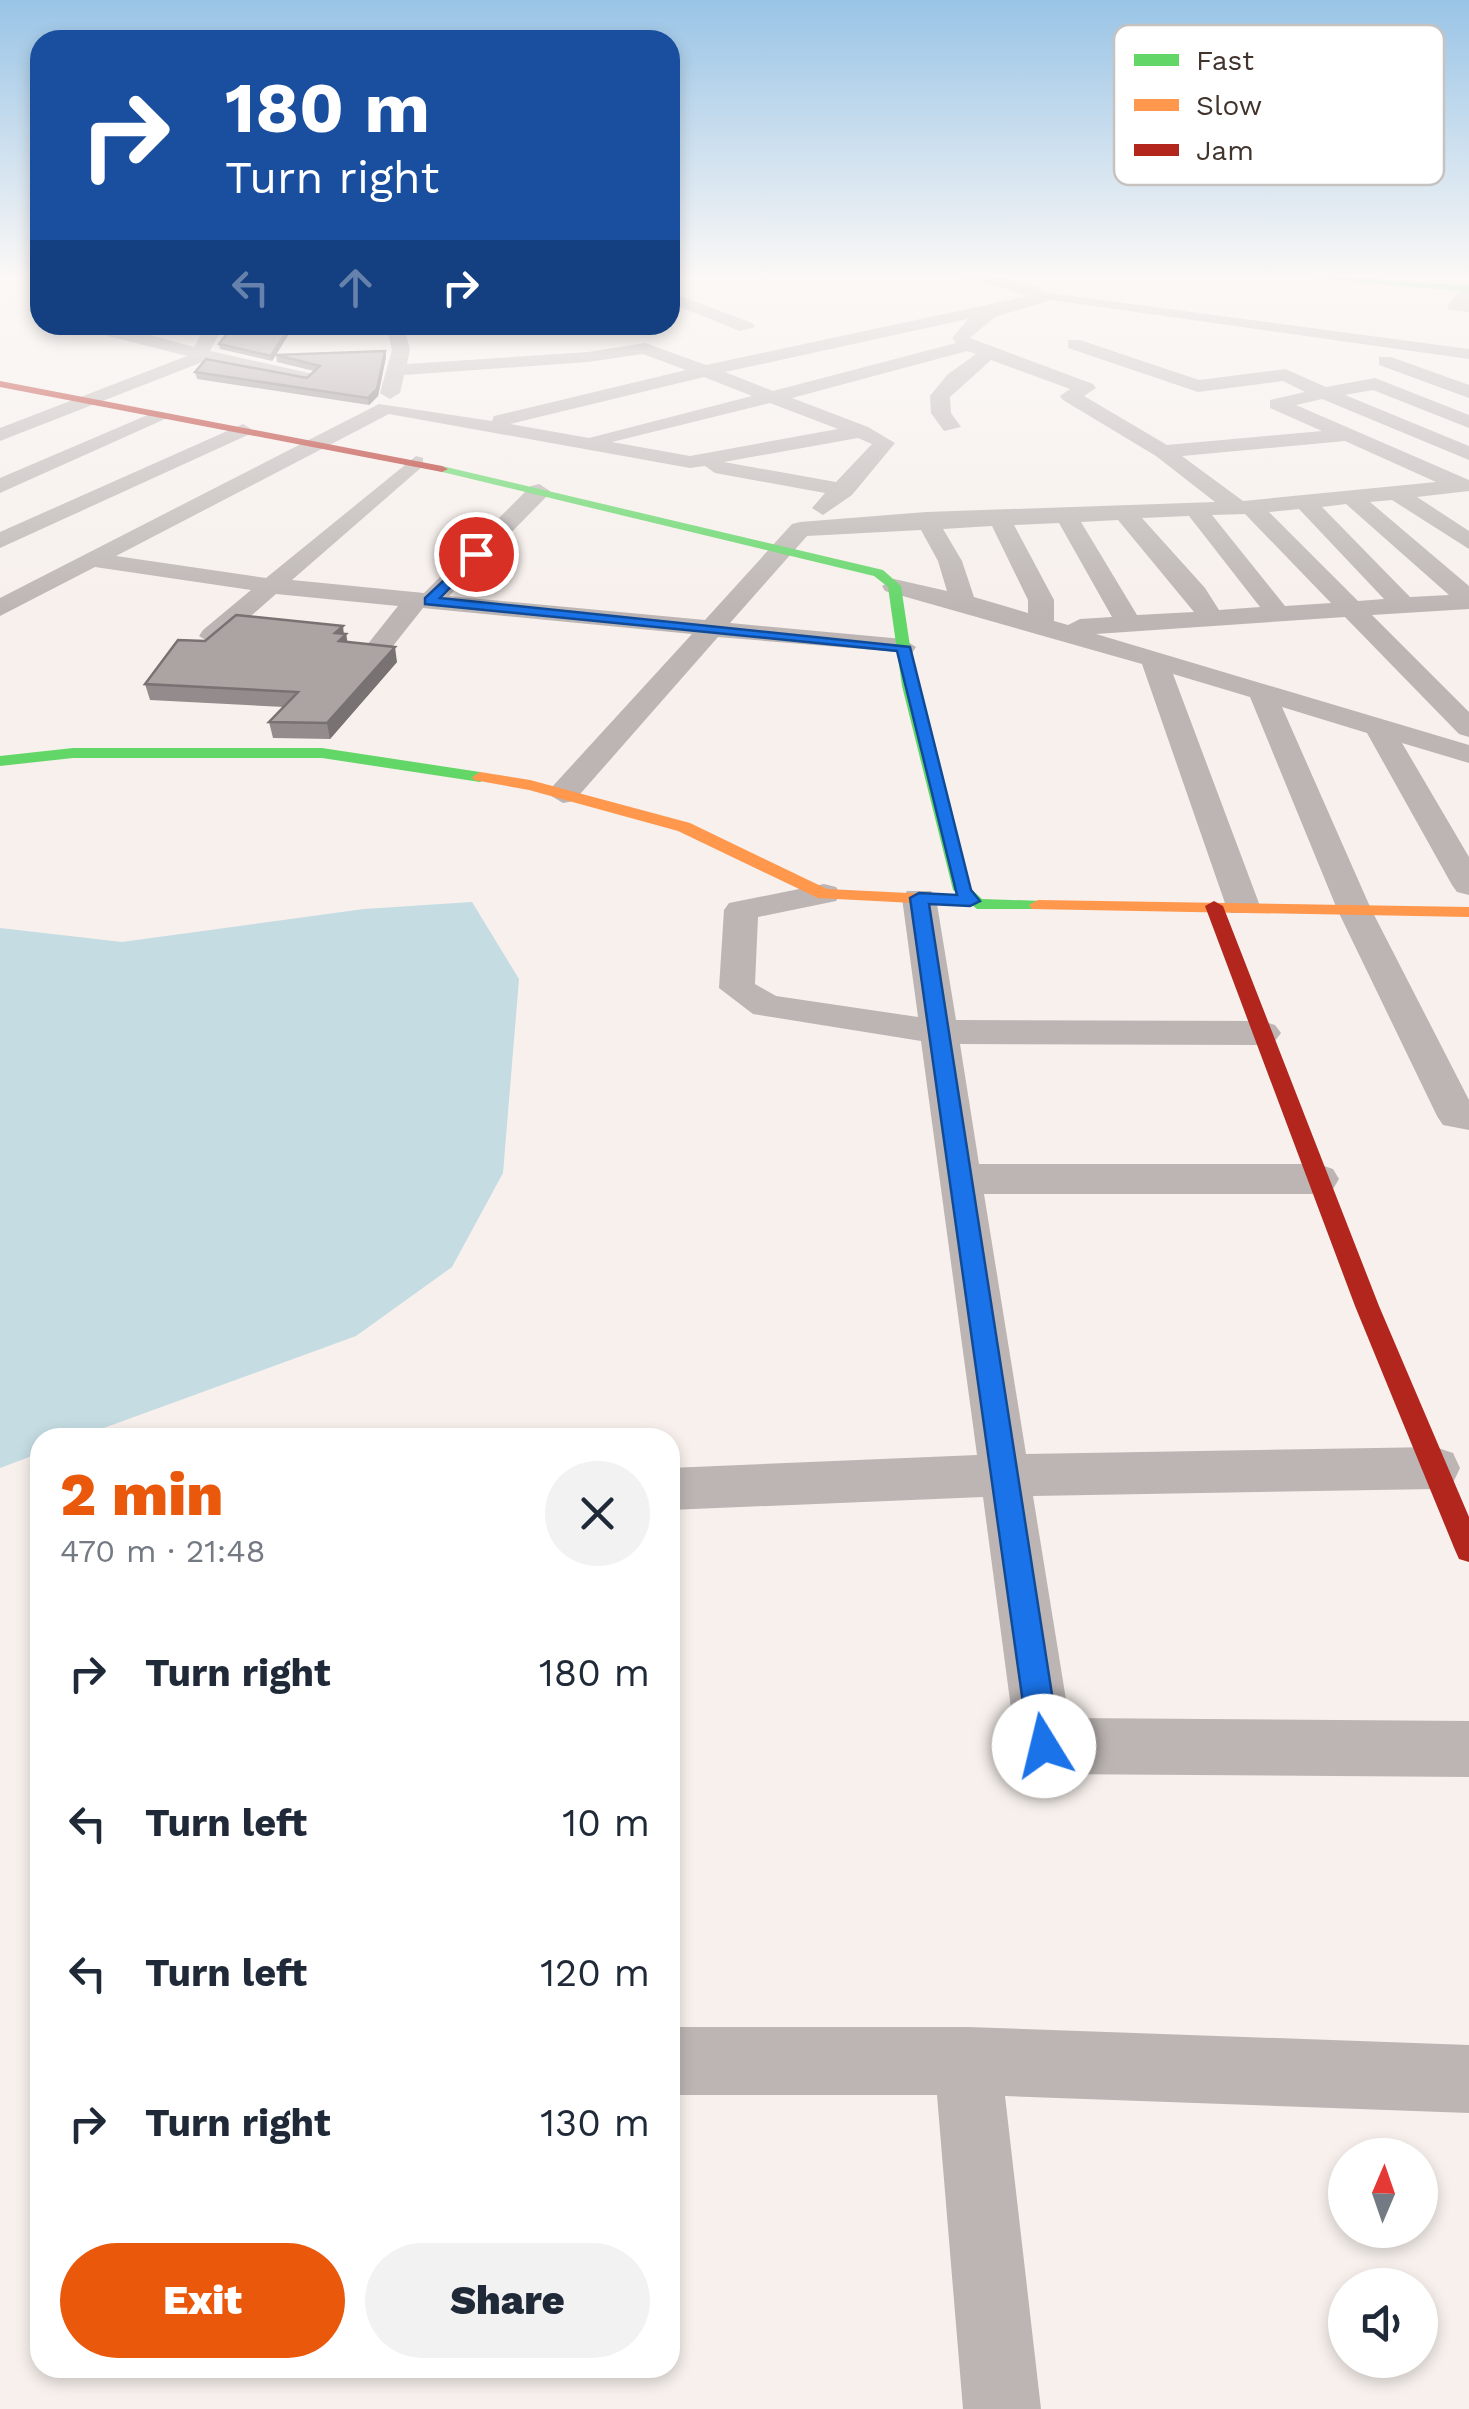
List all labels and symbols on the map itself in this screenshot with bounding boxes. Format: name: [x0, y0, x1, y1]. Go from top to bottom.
legend: [1114, 25, 1444, 185]
text: Fast: [1196, 44, 1254, 77]
text: Slow: [1196, 89, 1262, 122]
text: Jam: [1196, 134, 1254, 167]
pin: [434, 512, 519, 597]
position arrow: [992, 1694, 1096, 1798]
north arrow: [1328, 2138, 1438, 2248]

